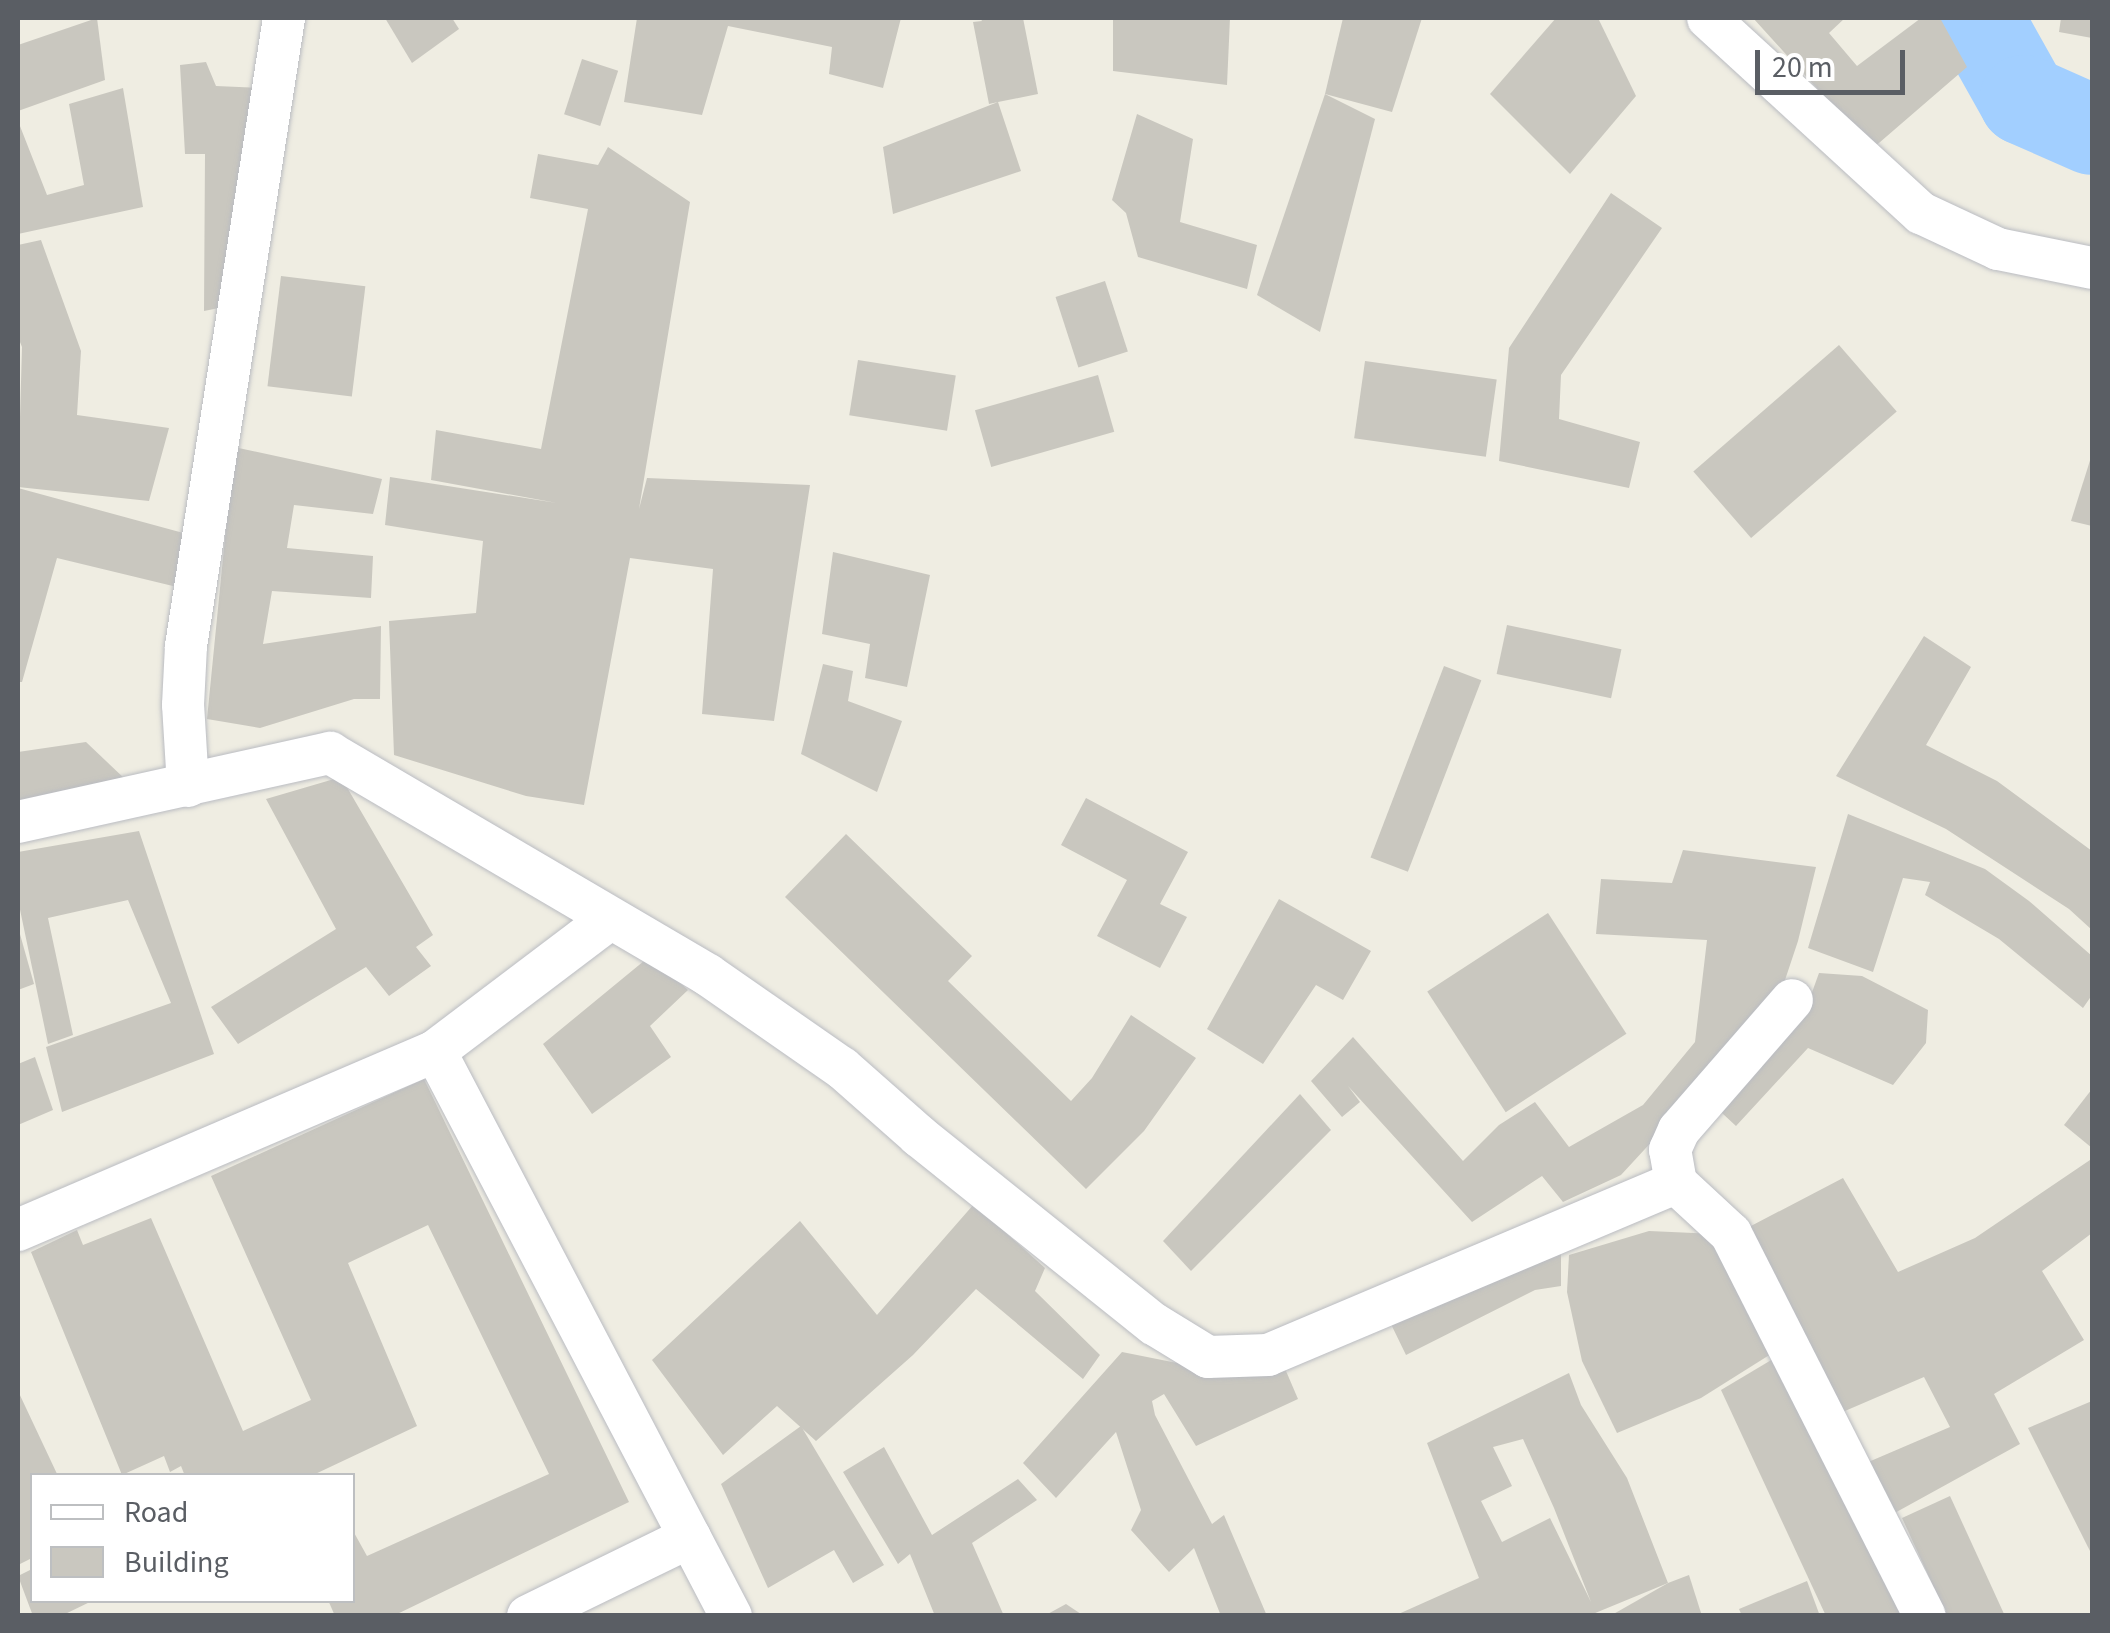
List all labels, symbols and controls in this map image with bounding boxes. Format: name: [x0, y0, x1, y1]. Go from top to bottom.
scale bar: [1760, 30, 1910, 92]
text: 20 m: [1772, 46, 1833, 89]
legend: [30, 1473, 355, 1603]
text: Road: [124, 1491, 188, 1534]
text: Building: [124, 1541, 229, 1584]

